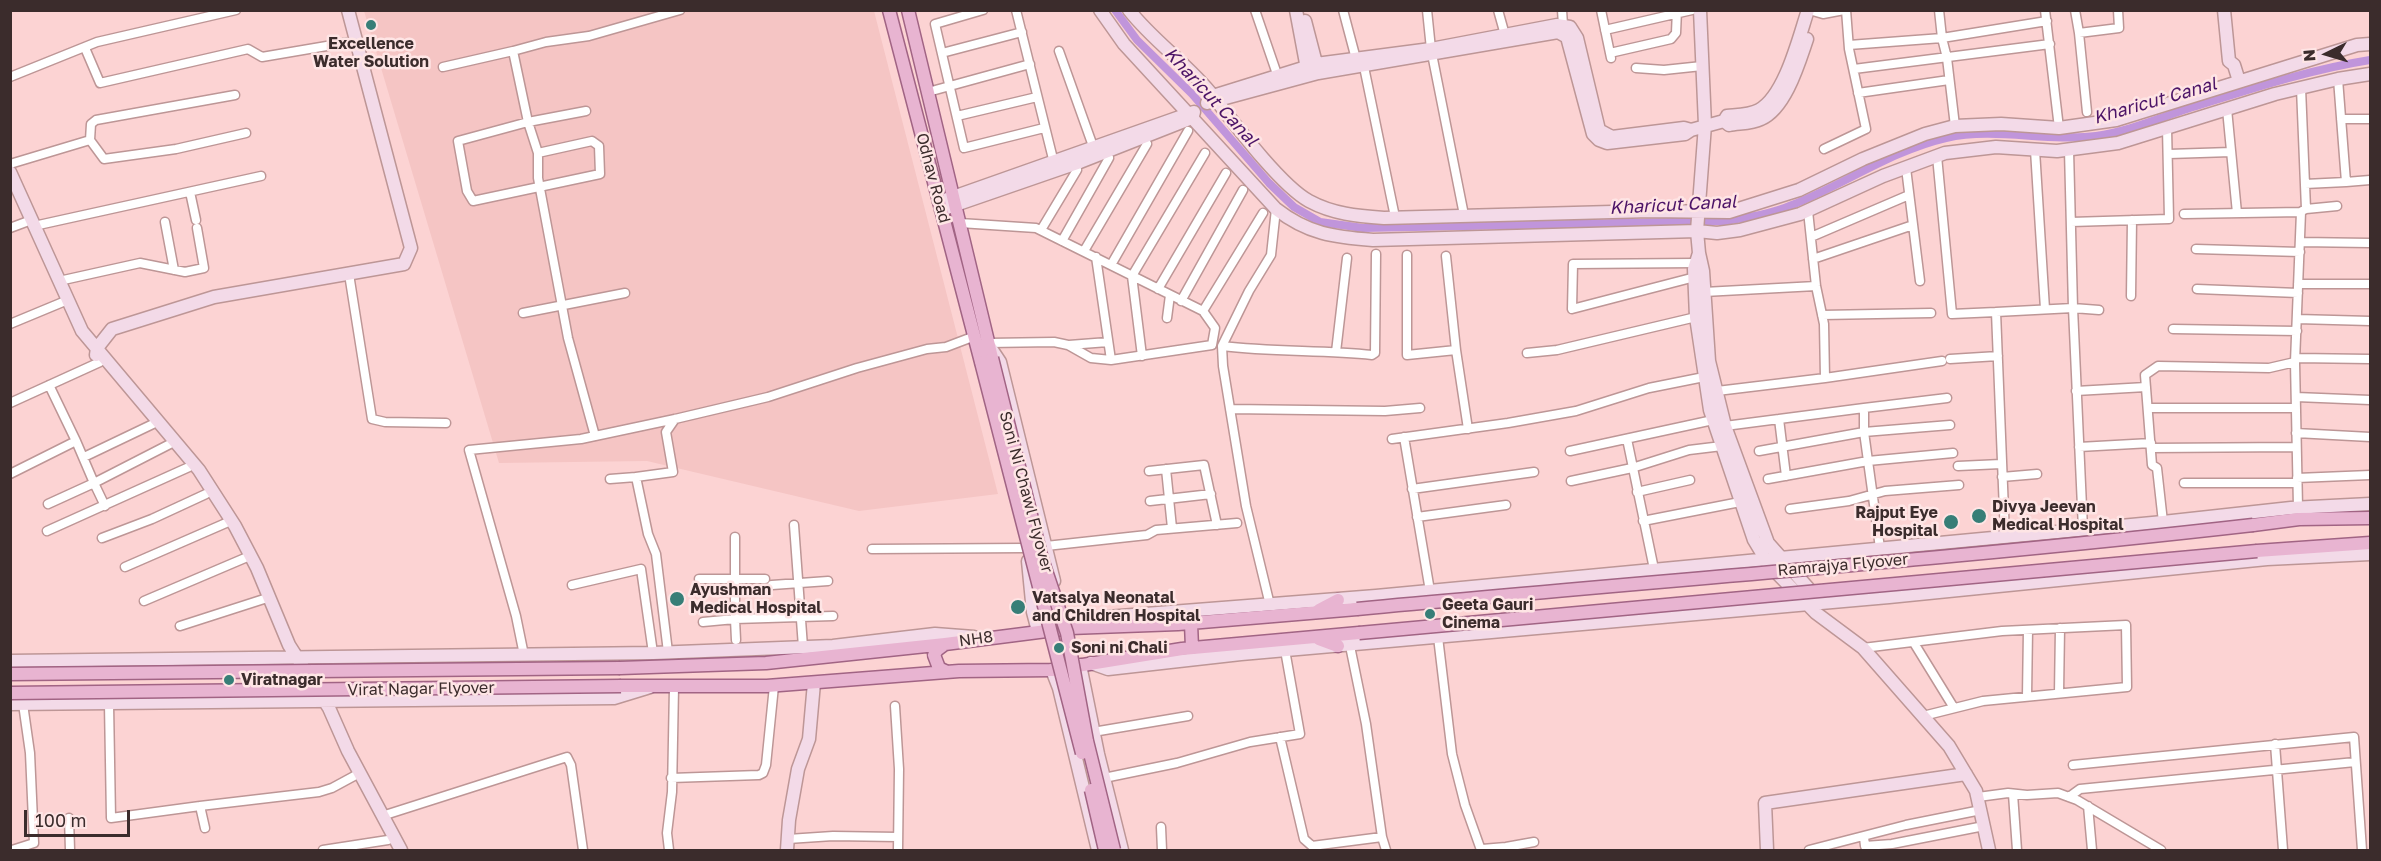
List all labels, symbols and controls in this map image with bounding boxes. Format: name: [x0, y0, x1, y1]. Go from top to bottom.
marker: Excellence Water Solution: [364, 18, 378, 32]
north arrow: [2297, 24, 2357, 84]
place label: Excellence Water Solution: [313, 34, 429, 72]
water label: Kharicut Canal: [1160, 43, 1262, 151]
text: N: [2299, 49, 2320, 63]
water label: Kharicut Canal: [2091, 73, 2219, 129]
street label: Odhav Road: [912, 131, 954, 225]
water label: Kharicut Canal: [1609, 191, 1737, 219]
street label: Soni Ni Chawl Flyover: [995, 409, 1057, 575]
place label: Divya Jeevan Medical Hospital: [1992, 497, 2124, 535]
place label: Rajput Eye Hospital: [1855, 503, 1938, 541]
marker: Divya Jeevan Medical Hospital: [1970, 507, 1988, 525]
marker: Rajput Eye Hospital: [1942, 513, 1960, 531]
street label: Ramrajya Flyover: [1777, 550, 1909, 580]
place label: Ayushman Medical Hospital: [690, 580, 822, 618]
place label: Vatsalya Neonatal and Children Hospital: [1032, 588, 1200, 626]
marker: Ayushman Medical Hospital: [668, 590, 686, 608]
place label: Geeta Gauri Cinema: [1442, 595, 1533, 633]
marker: Vatsalya Neonatal and Children Hospital: [1009, 598, 1027, 616]
marker: Geeta Gauri Cinema: [1423, 607, 1437, 621]
street label: NH8: [958, 627, 994, 651]
place label: Soni ni Chali: [1071, 638, 1168, 658]
marker: Soni ni Chali: [1052, 641, 1066, 655]
place label: Viratnagar: [241, 670, 323, 690]
marker: Viratnagar: [222, 673, 236, 687]
street label: Virat Nagar Flyover: [347, 678, 495, 700]
scale bar: [27, 798, 134, 836]
text: 100 m: [35, 809, 86, 831]

